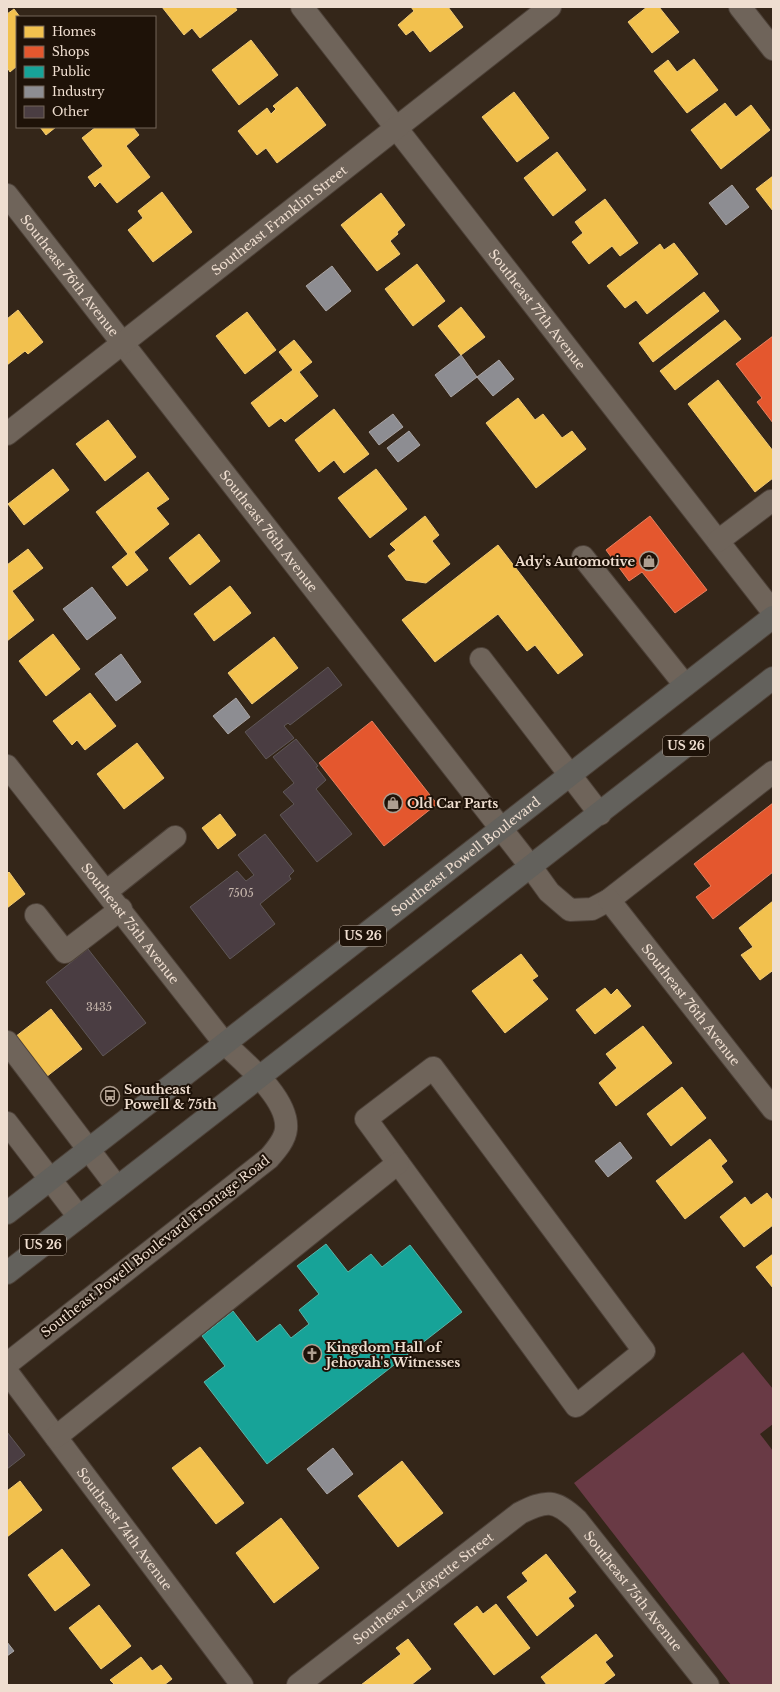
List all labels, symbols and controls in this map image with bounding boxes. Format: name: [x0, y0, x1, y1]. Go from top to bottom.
legend: [16, 16, 156, 128]
text: Homes: [52, 24, 96, 39]
text: Shops: [52, 44, 89, 59]
text: Public: [52, 64, 91, 79]
text: Industry: [52, 84, 105, 99]
text: Other: [52, 104, 89, 119]
street label: Southeast Franklin Street: [208, 162, 351, 279]
street label: Southeast 76th Avenue: [16, 211, 122, 340]
street label: Southeast 77th Avenue: [485, 246, 589, 373]
street label: Southeast 76th Avenue: [216, 467, 321, 596]
shop icon: Ady's Automotive: [638, 550, 660, 572]
place label: Ady's Automotive: [514, 553, 635, 570]
road number: US 26: [663, 736, 709, 756]
shop icon: Old Car Parts: [382, 792, 404, 814]
street label: Southeast Powell Boulevard: [388, 793, 544, 920]
place label: Old Car Parts: [407, 795, 498, 812]
street label: Southeast 75th Avenue: [77, 860, 183, 988]
house number: 7505: [228, 886, 254, 900]
road number: US 26: [340, 926, 386, 946]
street label: Southeast 76th Avenue: [638, 941, 744, 1069]
house number: 3435: [86, 1000, 112, 1014]
place label: Southeast Powell & 75th: [124, 1081, 217, 1113]
bus stop icon: Southeast Powell & 75th: [99, 1085, 121, 1107]
street label: Southeast Powell Boulevard Frontage Road: [37, 1152, 273, 1341]
road number: US 26: [20, 1235, 66, 1255]
place label: Kingdom Hall of Jehovah's Witnesses: [323, 1339, 460, 1371]
church icon: Kingdom Hall of Jehovah's Witnesses: [301, 1343, 323, 1365]
street label: Southeast 74th Avenue: [73, 1464, 176, 1594]
street label: Southeast 75th Avenue: [580, 1527, 686, 1655]
street label: Southeast Lafayette Street: [349, 1529, 497, 1648]

